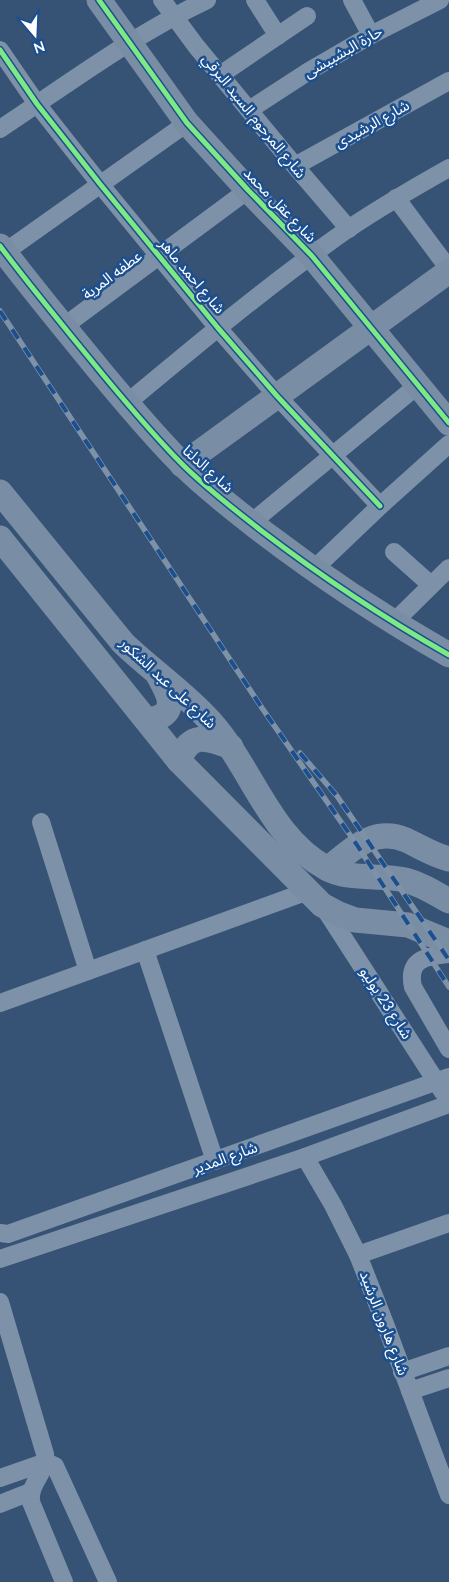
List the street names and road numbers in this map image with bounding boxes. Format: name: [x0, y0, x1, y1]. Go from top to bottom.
street label: حارة البشبيشى: [300, 21, 386, 82]
street label: شارع المرحوم السيد البرقي: [196, 49, 311, 184]
street label: شارع الرشيدى: [331, 95, 414, 155]
street label: شارع عقل محمد: [238, 163, 321, 248]
street label: شارع احمد ماهر: [152, 233, 230, 319]
street label: عطفه المرية: [78, 246, 146, 303]
street label: شارع الدلتا: [177, 441, 238, 499]
street label: شارع على عبد الشكور: [113, 632, 221, 735]
street label: شارع 23 يوليو: [353, 963, 417, 1044]
street label: شارع المدير: [189, 1137, 261, 1181]
street label: شارع هارون الرشيد: [353, 1268, 413, 1379]

